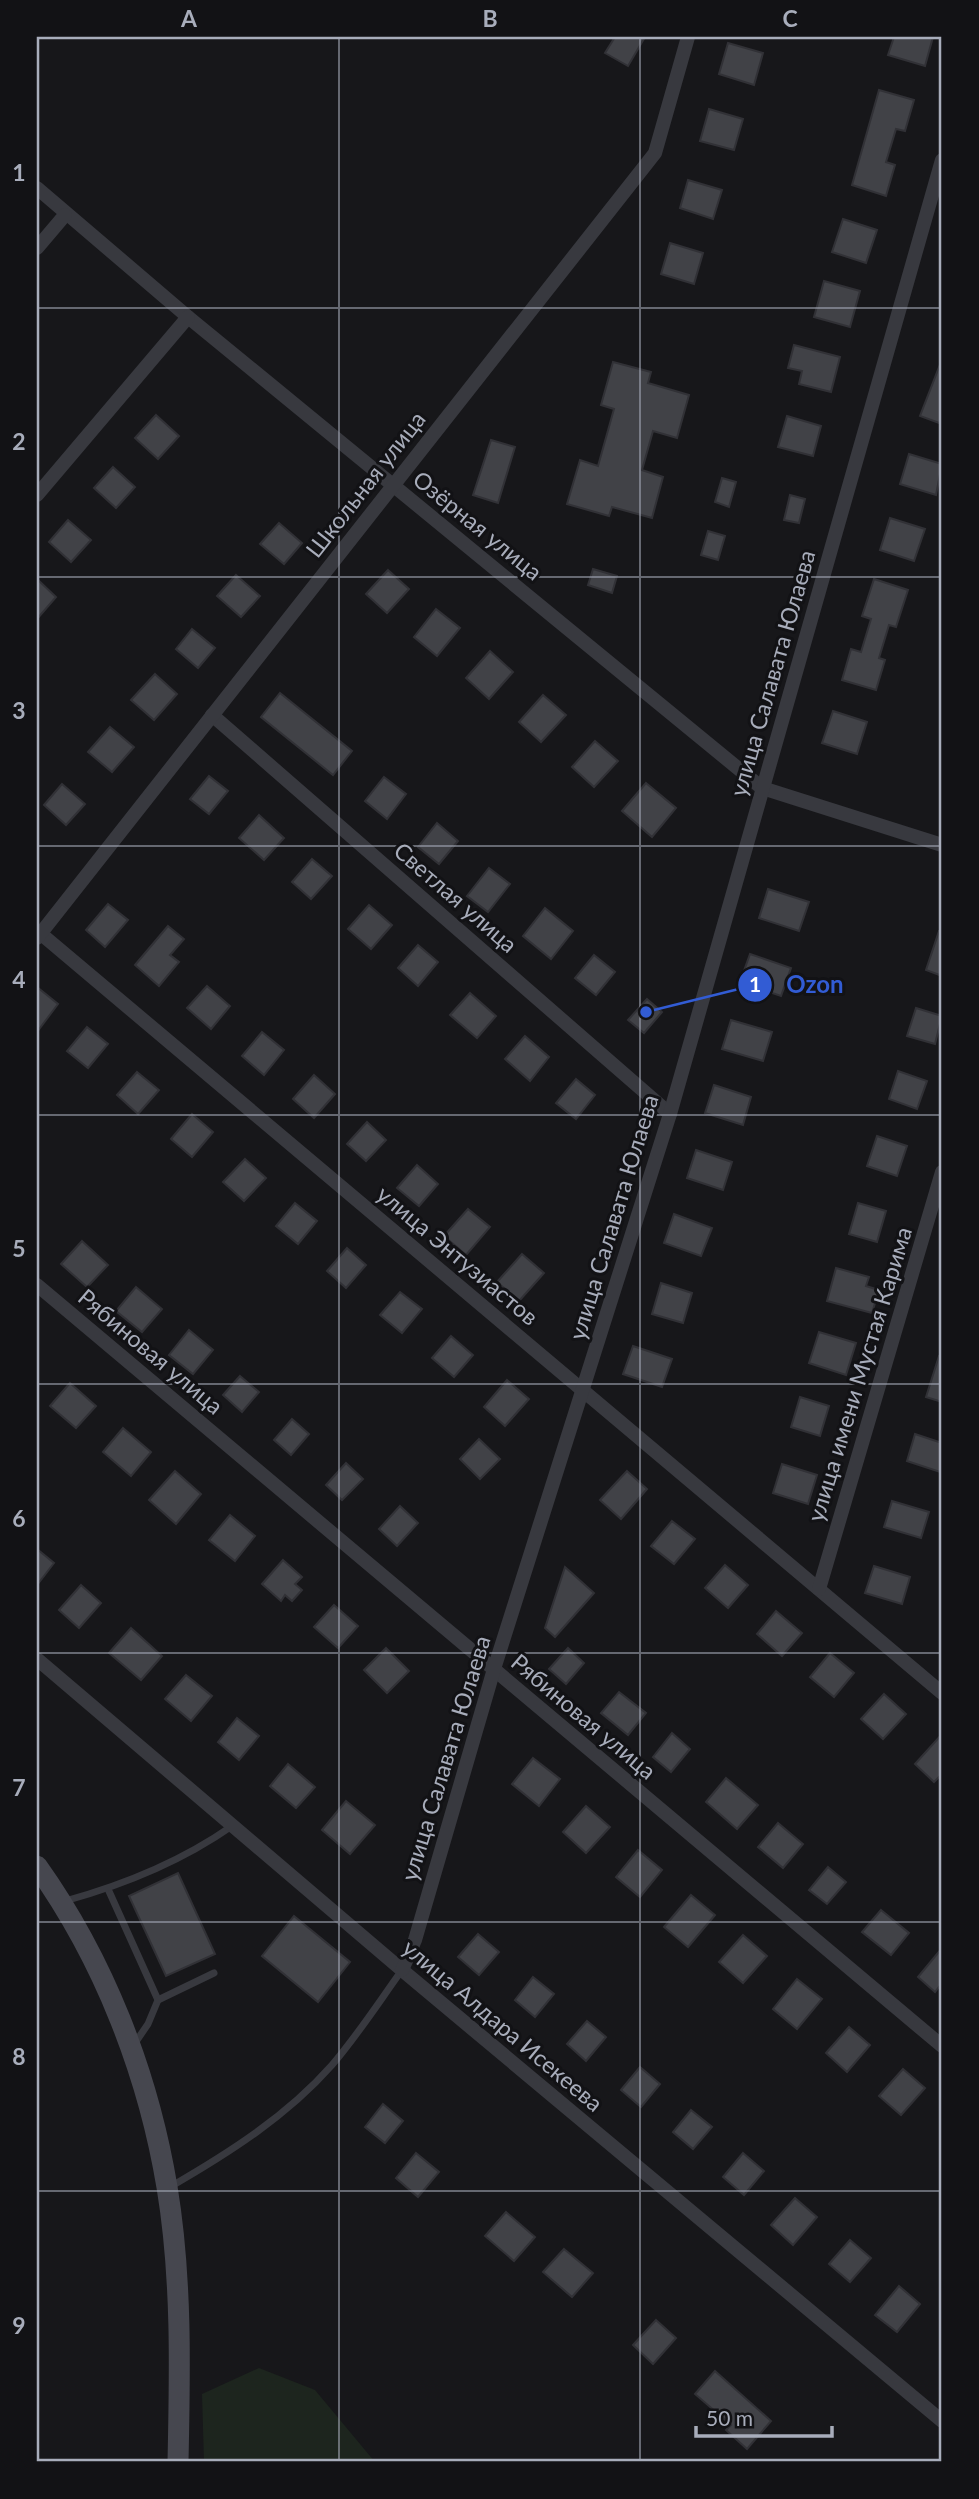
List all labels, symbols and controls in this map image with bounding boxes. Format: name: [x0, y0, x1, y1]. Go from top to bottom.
text: A: [180, 4, 198, 32]
text: B: [482, 4, 498, 32]
text: C: [782, 4, 798, 32]
text: 1: [12, 158, 26, 186]
street label: Школьная улица: [299, 405, 431, 563]
text: 2: [12, 427, 26, 455]
street label: Озёрная улица: [408, 464, 548, 586]
street label: улица Салавата Юлаева: [723, 547, 821, 799]
text: 3: [12, 696, 26, 724]
street label: Светлая улица: [389, 836, 523, 958]
callout: Ozon: [738, 962, 858, 1007]
text: 4: [12, 965, 26, 993]
text: Ozon: [786, 969, 844, 998]
text: 1: [749, 971, 761, 996]
street label: улица Салавата Юлаева: [562, 1091, 664, 1343]
street label: улица Энтузиастов: [372, 1179, 544, 1331]
street label: улица имени Мустая Карима: [801, 1223, 917, 1525]
text: 5: [12, 1234, 26, 1262]
street label: Рябиновая улица: [73, 1282, 229, 1420]
text: 6: [12, 1504, 26, 1532]
street label: улица Салавата Юлаева: [394, 1632, 496, 1884]
street label: Рябиновая улица: [506, 1647, 662, 1785]
text: 7: [12, 1773, 26, 1801]
street label: улица Алдара Исекеева: [397, 1933, 609, 2117]
text: 8: [12, 2042, 26, 2070]
text: 9: [12, 2311, 26, 2339]
scale bar: [696, 2394, 832, 2438]
text: 50 m: [706, 2405, 753, 2430]

